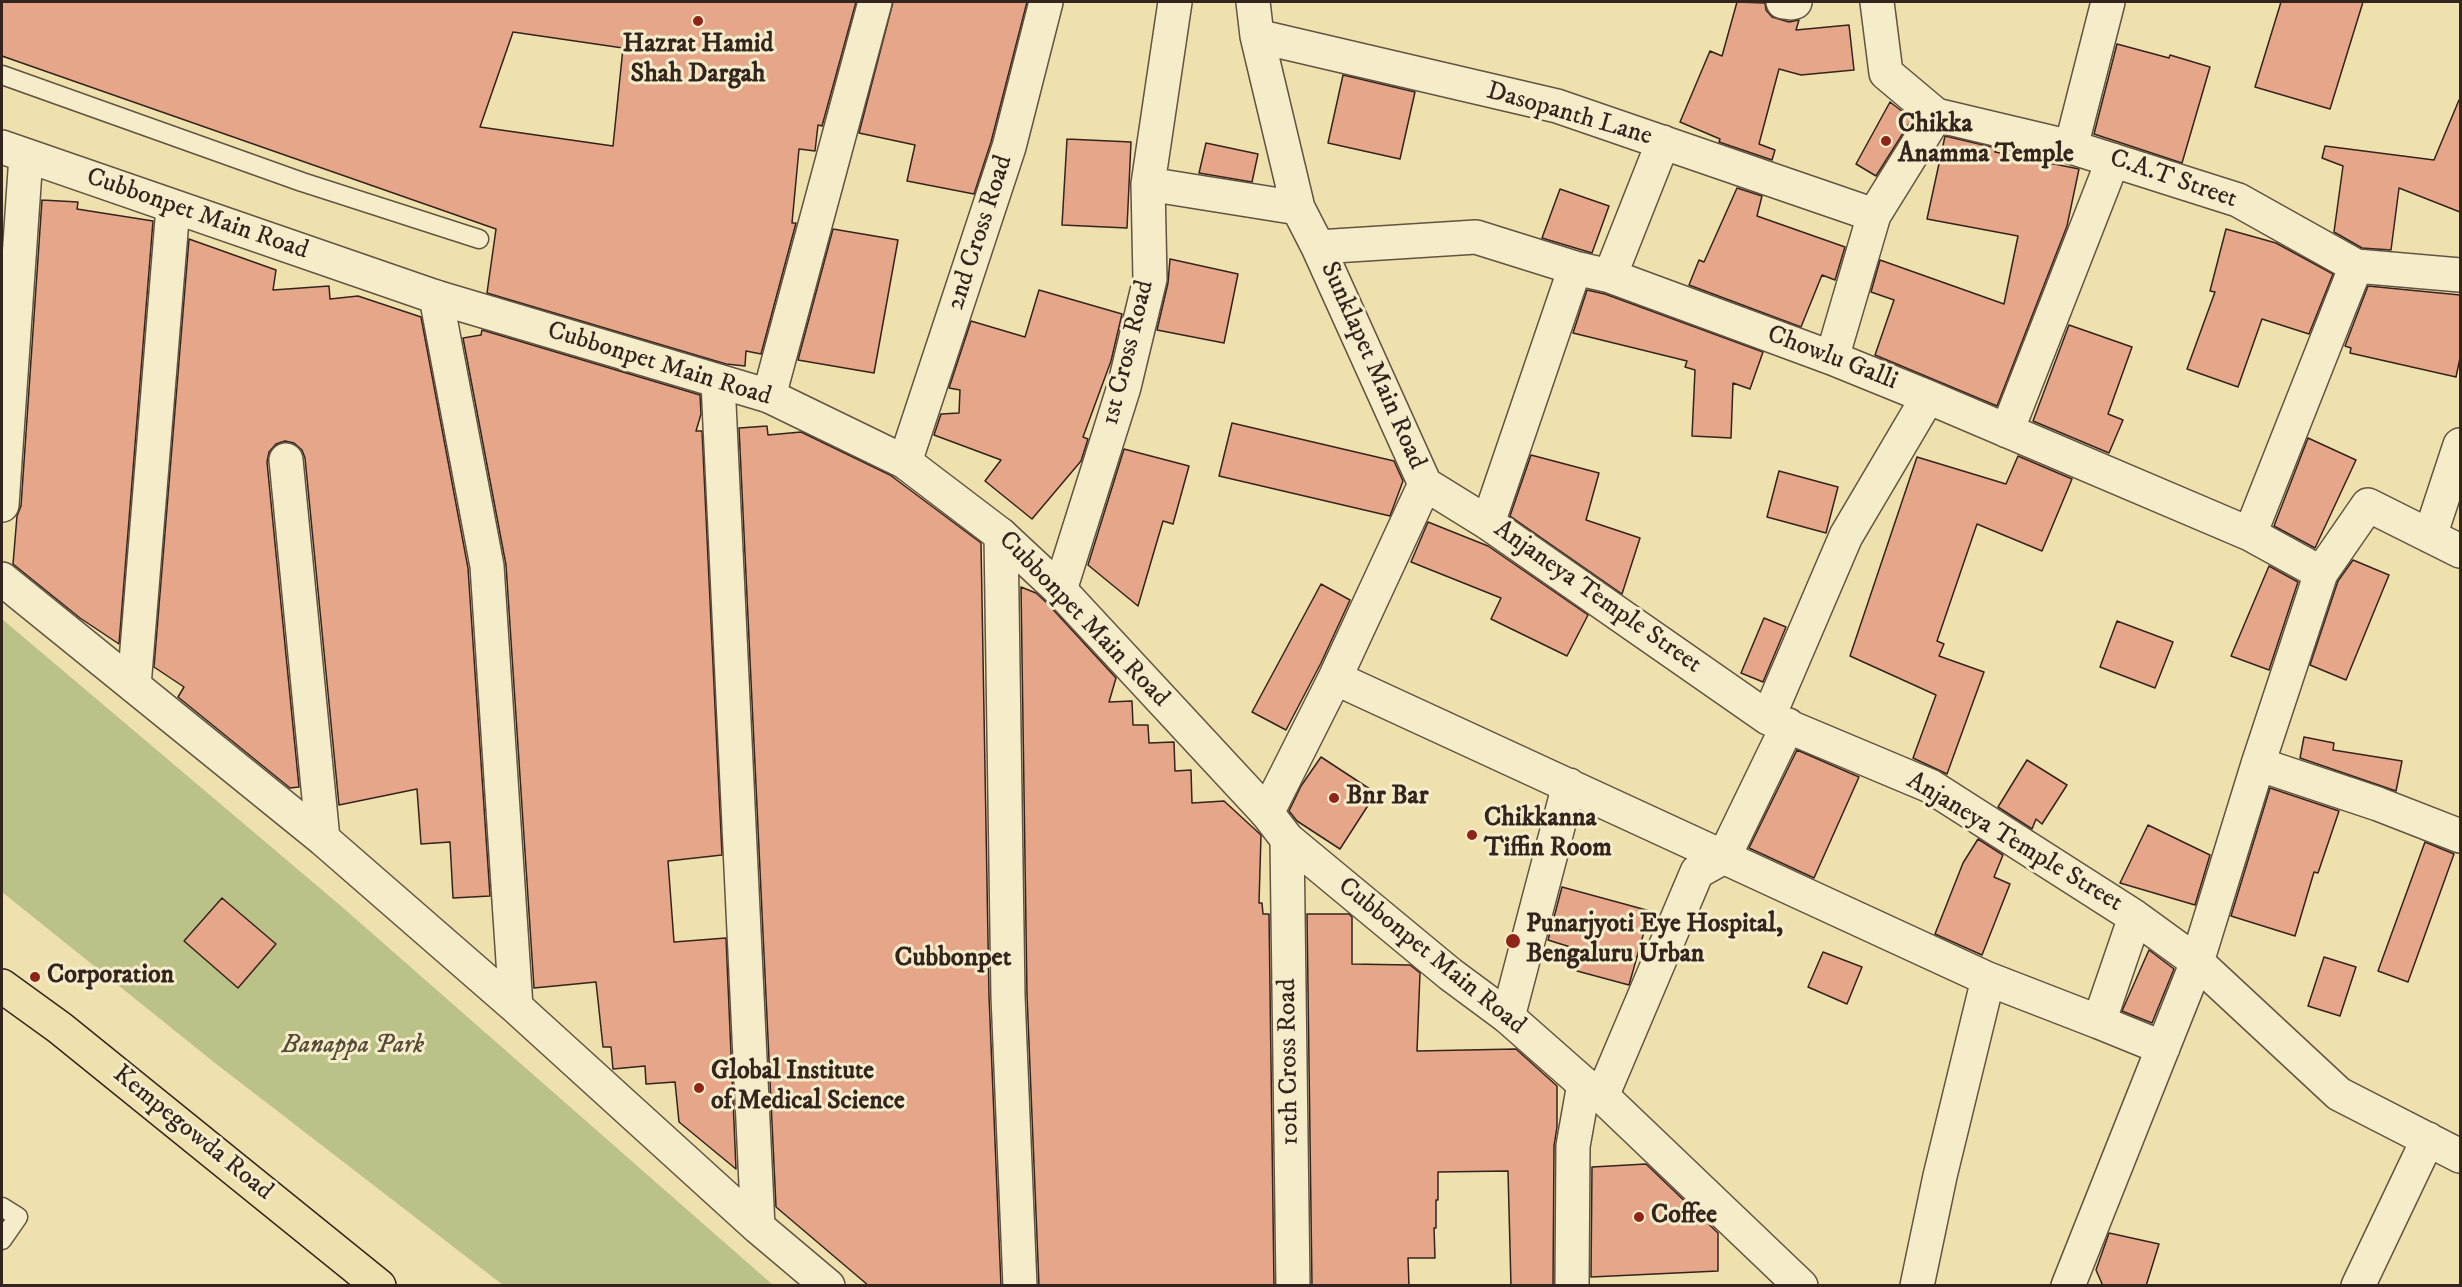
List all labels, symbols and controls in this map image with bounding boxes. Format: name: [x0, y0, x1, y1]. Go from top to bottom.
marker: Hazrat Hamid Shah Dargah: [691, 14, 705, 28]
place label: Hazrat Hamid Shah Dargah: [623, 30, 773, 92]
street label: Dasopanth Lane: [1483, 76, 1655, 154]
place label: Chikka Anamma Temple: [1898, 110, 2074, 172]
marker: Chikka Anamma Temple: [1879, 134, 1893, 148]
street label: C.A.T Street: [2105, 144, 2241, 216]
street label: 2nd Cross Road: [941, 152, 1021, 314]
street label: Cubbonpet Main Road: [82, 162, 312, 268]
street label: Sunklapet Main Road: [1312, 257, 1432, 475]
street label: 1st Cross Road: [1096, 277, 1162, 429]
street label: Cubbonpet Main Road: [543, 316, 775, 414]
street label: Chowlu Galli: [1762, 320, 1902, 398]
street label: Anjaneya Temple Street: [1487, 515, 1707, 681]
street label: Cubbonpet Main Road: [991, 525, 1175, 715]
street label: Anjaneya Temple Street: [1900, 766, 2128, 920]
place label: Bnr Bar: [1346, 782, 1428, 814]
marker: Bnr Bar: [1327, 791, 1341, 805]
place label: Chikkanna Tiffin Room: [1484, 804, 1612, 866]
marker: Chikkanna Tiffin Room: [1465, 828, 1479, 842]
street label: Cubbonpet Main Road: [1331, 872, 1531, 1042]
place label: Punarjyoti Eye Hospital, Bengaluru Urban: [1526, 910, 1783, 972]
marker: Punarjyoti Eye Hospital, Bengaluru Urban: [1504, 932, 1522, 950]
district label: Cubbonpet: [895, 943, 1011, 975]
place label: Corporation: [47, 961, 174, 993]
marker: Corporation: [28, 970, 42, 984]
street label: 10th Cross Road: [1273, 978, 1307, 1146]
park label: Banappa Park: [282, 1031, 424, 1063]
place label: Global Institute of Medical Science: [711, 1057, 905, 1118]
street label: Kempegowda Road: [106, 1060, 278, 1208]
marker: Global Institute of Medical Science: [692, 1081, 706, 1095]
place label: Coffee: [1651, 1201, 1717, 1233]
marker: Coffee: [1632, 1210, 1646, 1224]

